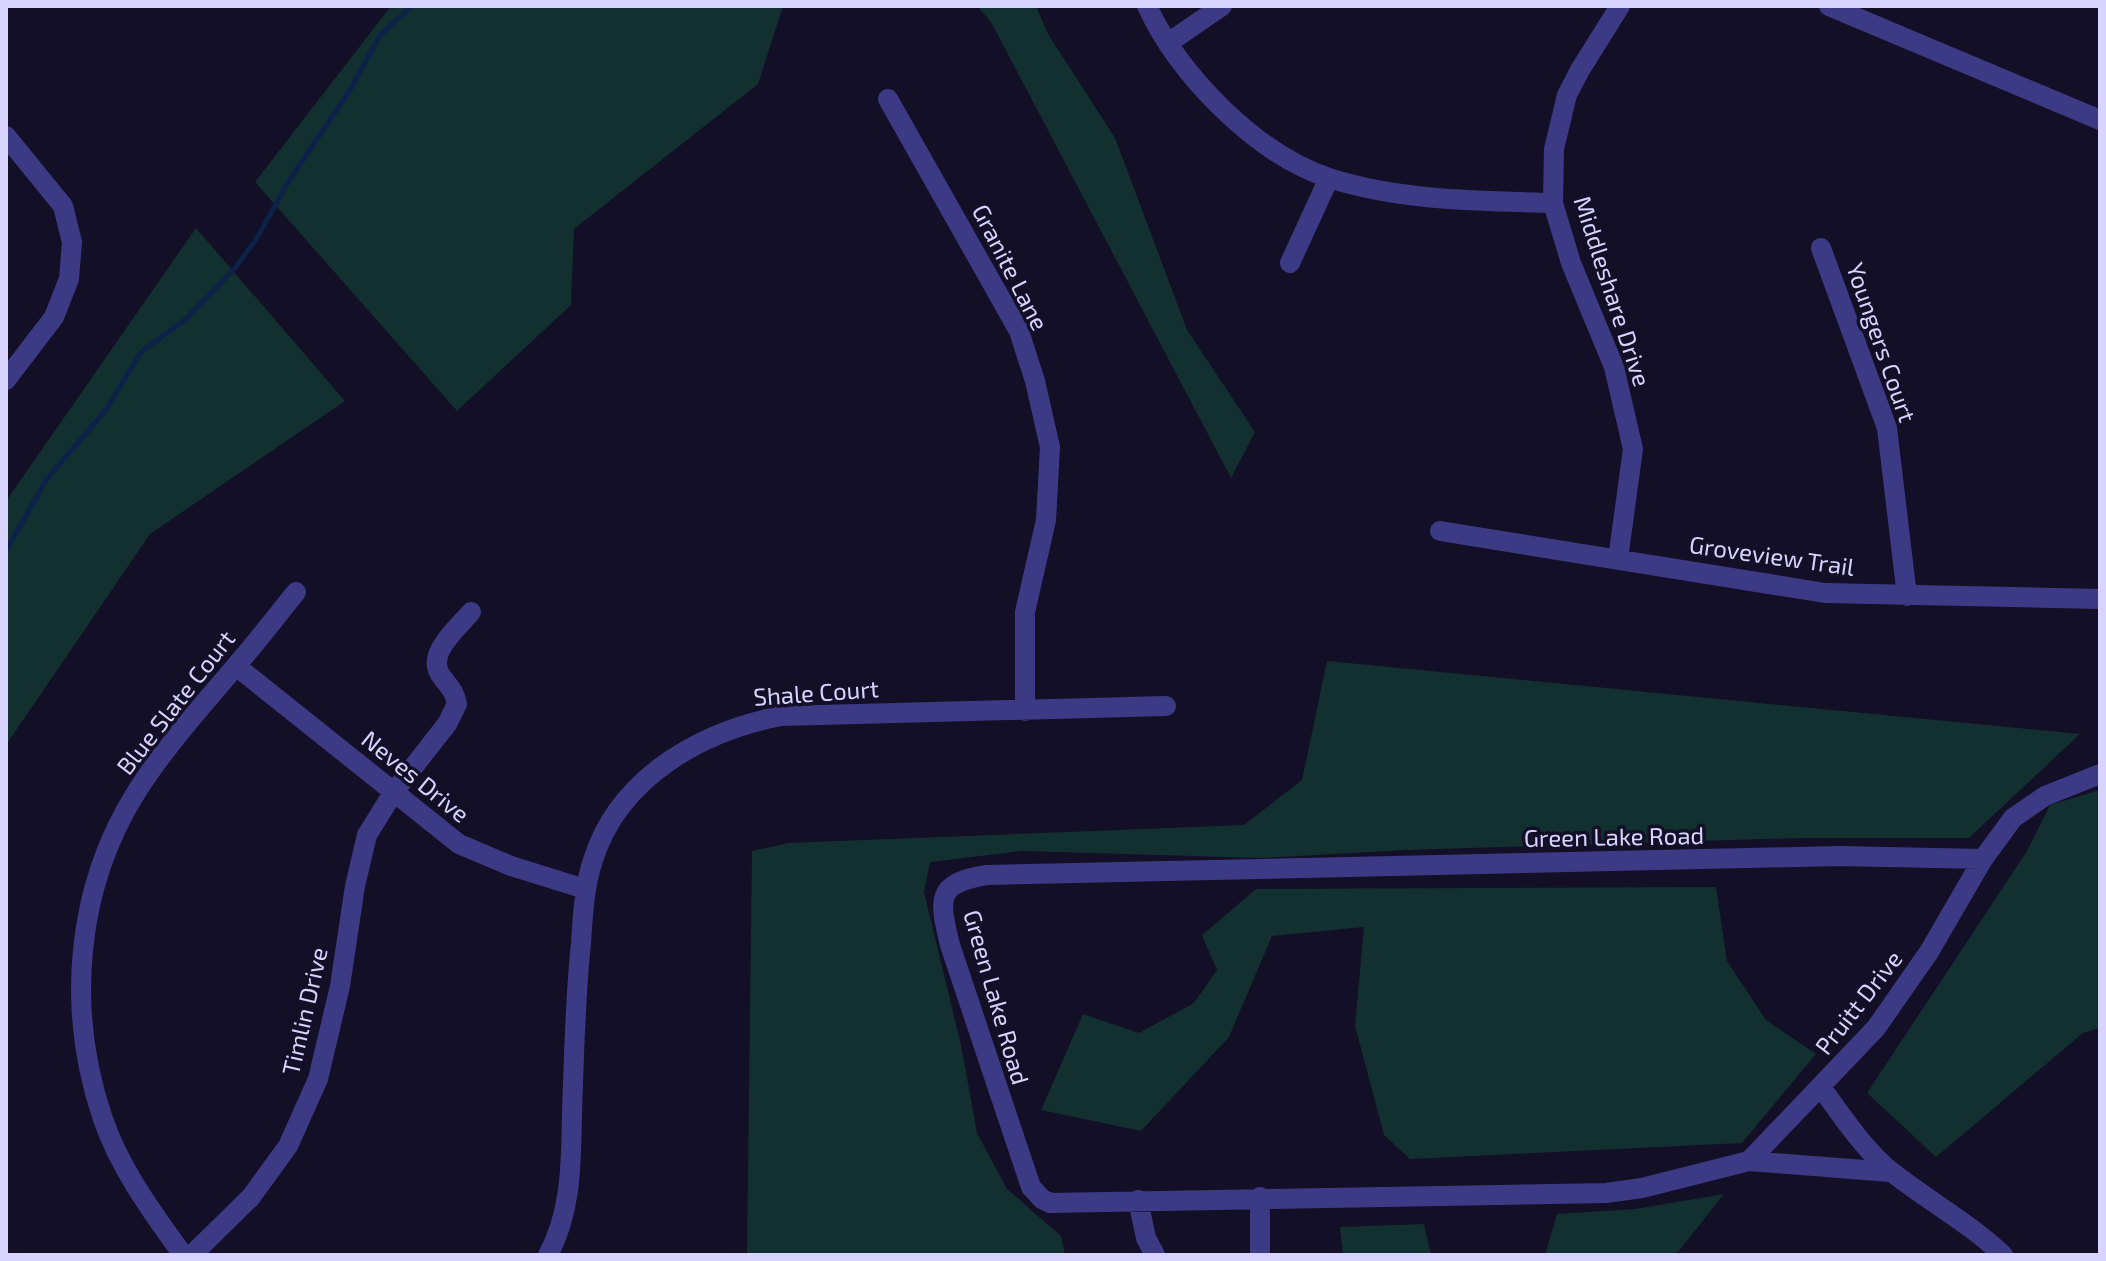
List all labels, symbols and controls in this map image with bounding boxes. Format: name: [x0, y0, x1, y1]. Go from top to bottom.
street label: Middleshare Drive: [1569, 192, 1657, 390]
street label: Granite Lane: [967, 199, 1055, 335]
street label: Youngers Court: [1841, 259, 1923, 425]
street label: Groveview Trail: [1688, 529, 1856, 581]
street label: Blue Slate Court: [110, 624, 240, 780]
street label: Shale Court: [752, 673, 880, 711]
street label: Neves Drive: [356, 724, 476, 828]
street label: Green Lake Road: [1524, 820, 1704, 852]
street label: Green Lake Road: [958, 906, 1036, 1088]
street label: Timlin Drive: [275, 944, 333, 1078]
street label: Pruitt Drive: [1808, 944, 1908, 1060]

